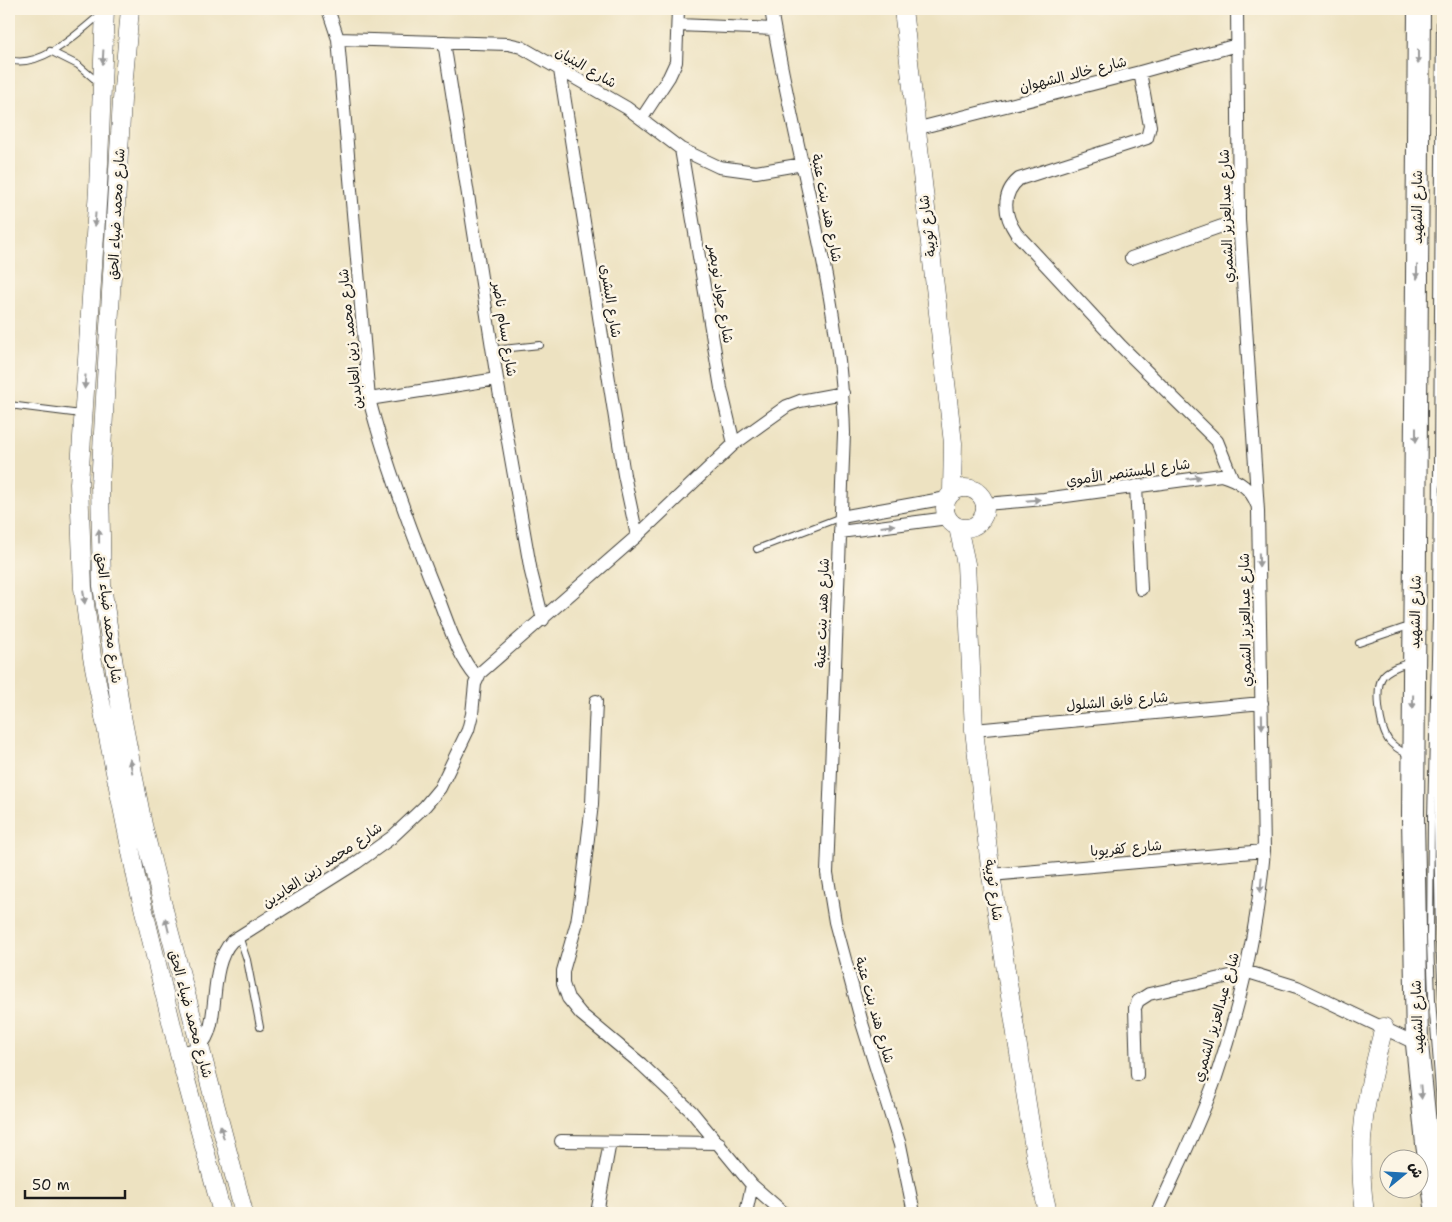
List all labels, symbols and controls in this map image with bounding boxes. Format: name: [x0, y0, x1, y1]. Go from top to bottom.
street label: شارع البنيان: [552, 42, 620, 93]
one-way arrow: [98, 50, 106, 66]
one-way arrow: [1414, 50, 1422, 66]
street label: شارع خالد الشهوان: [1017, 52, 1129, 97]
street label: شارع محمد ضياء الحق: [104, 148, 129, 280]
street label: شارع عبدالعزيز الشمري: [1215, 149, 1239, 283]
street label: شارع هند بنت عتبة: [807, 152, 846, 264]
street label: شارع الشهيد: [1408, 170, 1427, 244]
street label: شارع ثويبة: [914, 194, 941, 258]
one-way arrow: [91, 212, 99, 228]
street label: شارع جواد نويصر: [703, 242, 738, 345]
street label: شارع البشرى: [595, 263, 626, 339]
one-way arrow: [1413, 265, 1421, 281]
street label: شارع محمد زين العابدين: [334, 268, 367, 410]
street label: شارع بسام ناصر: [486, 279, 521, 378]
one-way arrow: [80, 374, 88, 390]
one-way arrow: [1412, 427, 1420, 443]
street label: شارع المستنصر الأموي: [1065, 454, 1192, 492]
one-way arrow: [1187, 473, 1203, 481]
one-way arrow: [1026, 495, 1042, 503]
one-way arrow: [880, 522, 896, 530]
one-way arrow: [95, 528, 103, 544]
street label: شارع محمد ضياء الحق: [91, 551, 126, 685]
one-way arrow: [1256, 552, 1264, 568]
street label: شارع عبدالعزيز الشمري: [1235, 553, 1257, 687]
street label: شارع هند بنت عتبة: [811, 558, 834, 668]
street label: شارع الشهيد: [1405, 575, 1426, 649]
one-way arrow: [80, 589, 88, 605]
street label: شارع فايق الشلول: [1065, 688, 1169, 715]
one-way arrow: [1409, 695, 1417, 711]
one-way arrow: [1258, 714, 1266, 730]
one-way arrow: [127, 759, 135, 774]
street label: شارع محمد زين العابدين: [258, 818, 386, 913]
street label: شارع كفريوبا: [1089, 836, 1163, 861]
street label: شارع ثويبة: [980, 858, 1007, 922]
one-way arrow: [1256, 877, 1264, 893]
one-way arrow: [163, 917, 171, 932]
street label: شارع محمد ضياء الحق: [164, 948, 217, 1080]
street label: شارع عبدالعزيز الشمري: [1189, 950, 1245, 1084]
street label: شارع هند بنت عتبة: [850, 955, 899, 1066]
street label: شارع الشهيد: [1407, 980, 1428, 1054]
one-way arrow: [1418, 1085, 1426, 1101]
one-way arrow: [218, 1125, 226, 1140]
north arrow: [1380, 1150, 1430, 1200]
text: ش: [1405, 1160, 1427, 1180]
scale bar: [25, 1167, 125, 1199]
text: 50 m: [32, 1175, 70, 1195]

